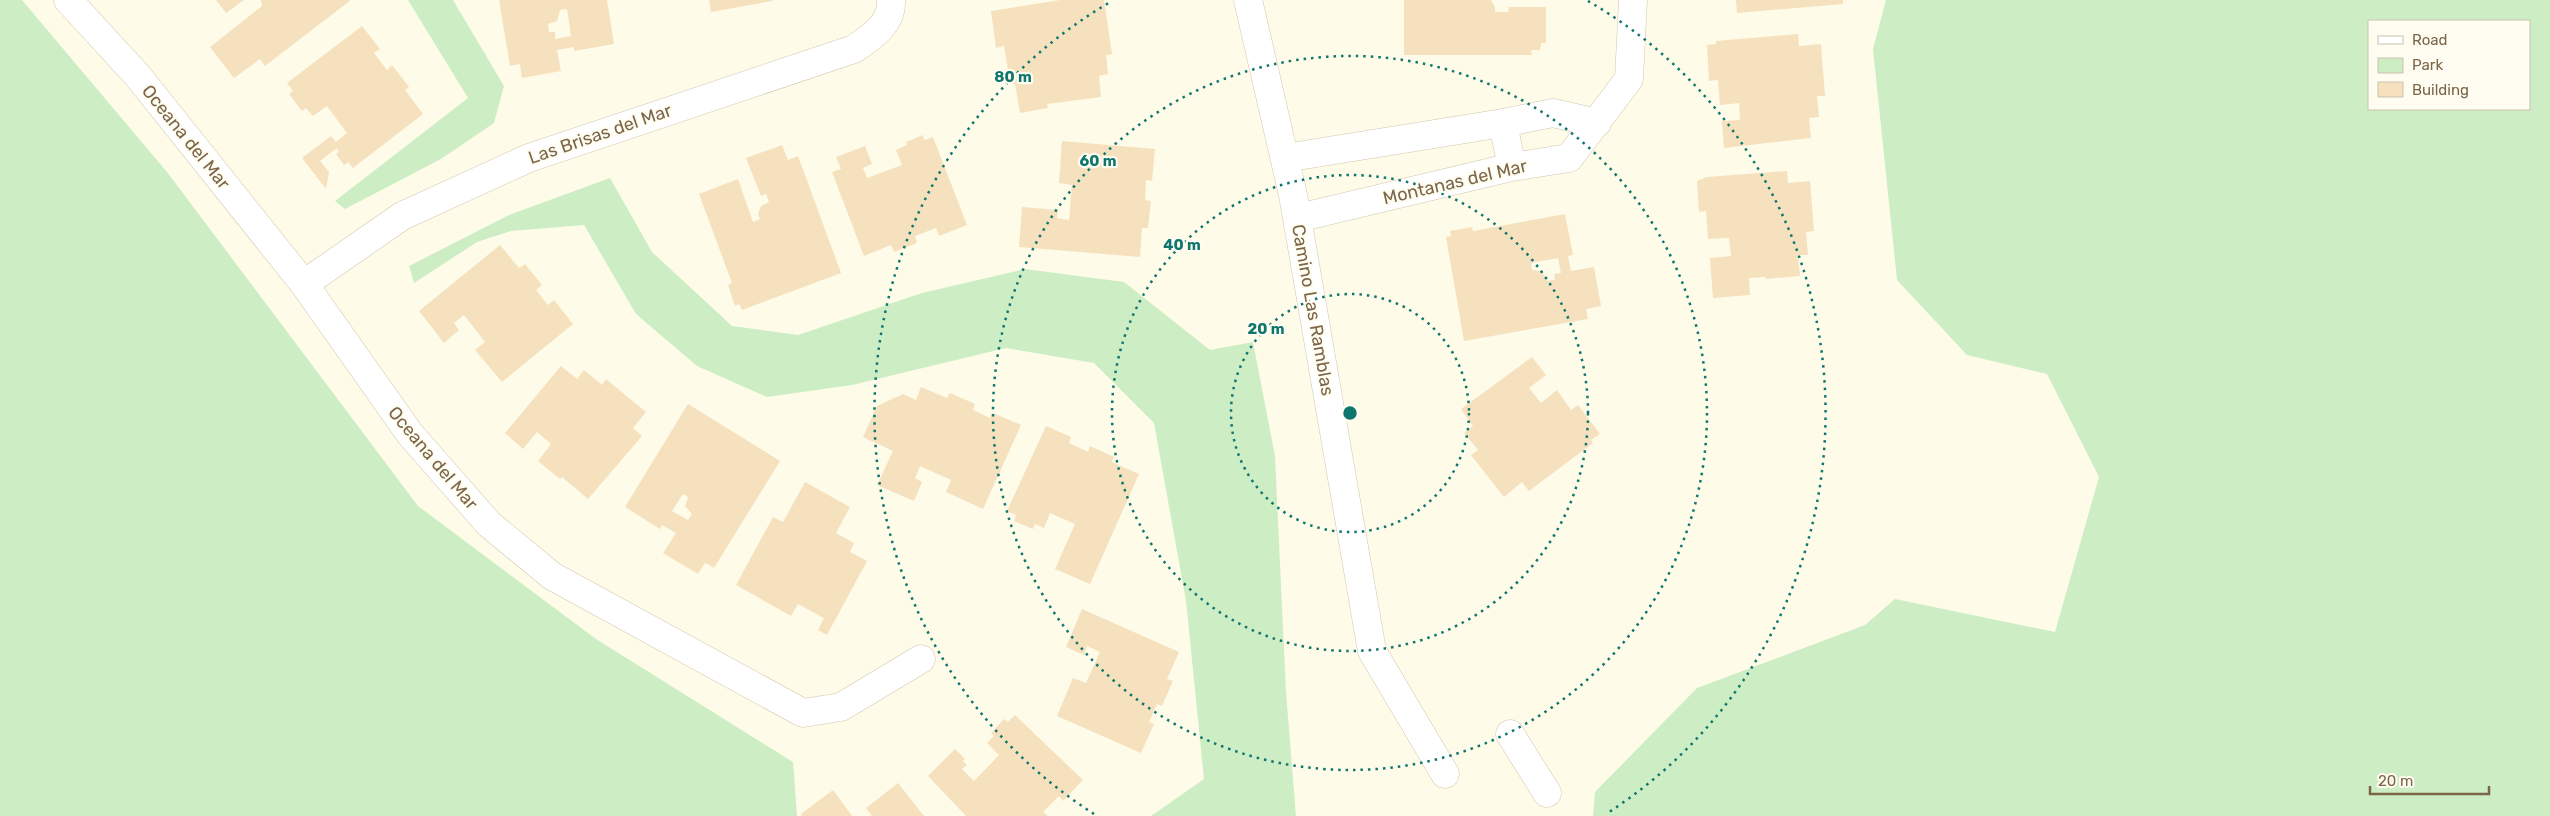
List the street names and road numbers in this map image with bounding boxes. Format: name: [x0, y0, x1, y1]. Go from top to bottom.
street label: Oceana del Mar: [137, 80, 235, 194]
street label: Las Brisas del Mar: [525, 99, 675, 169]
street label: Montanas del Mar: [1381, 155, 1529, 209]
street label: Camino Las Ramblas: [1287, 223, 1339, 397]
street label: Oceana del Mar: [383, 402, 483, 514]

